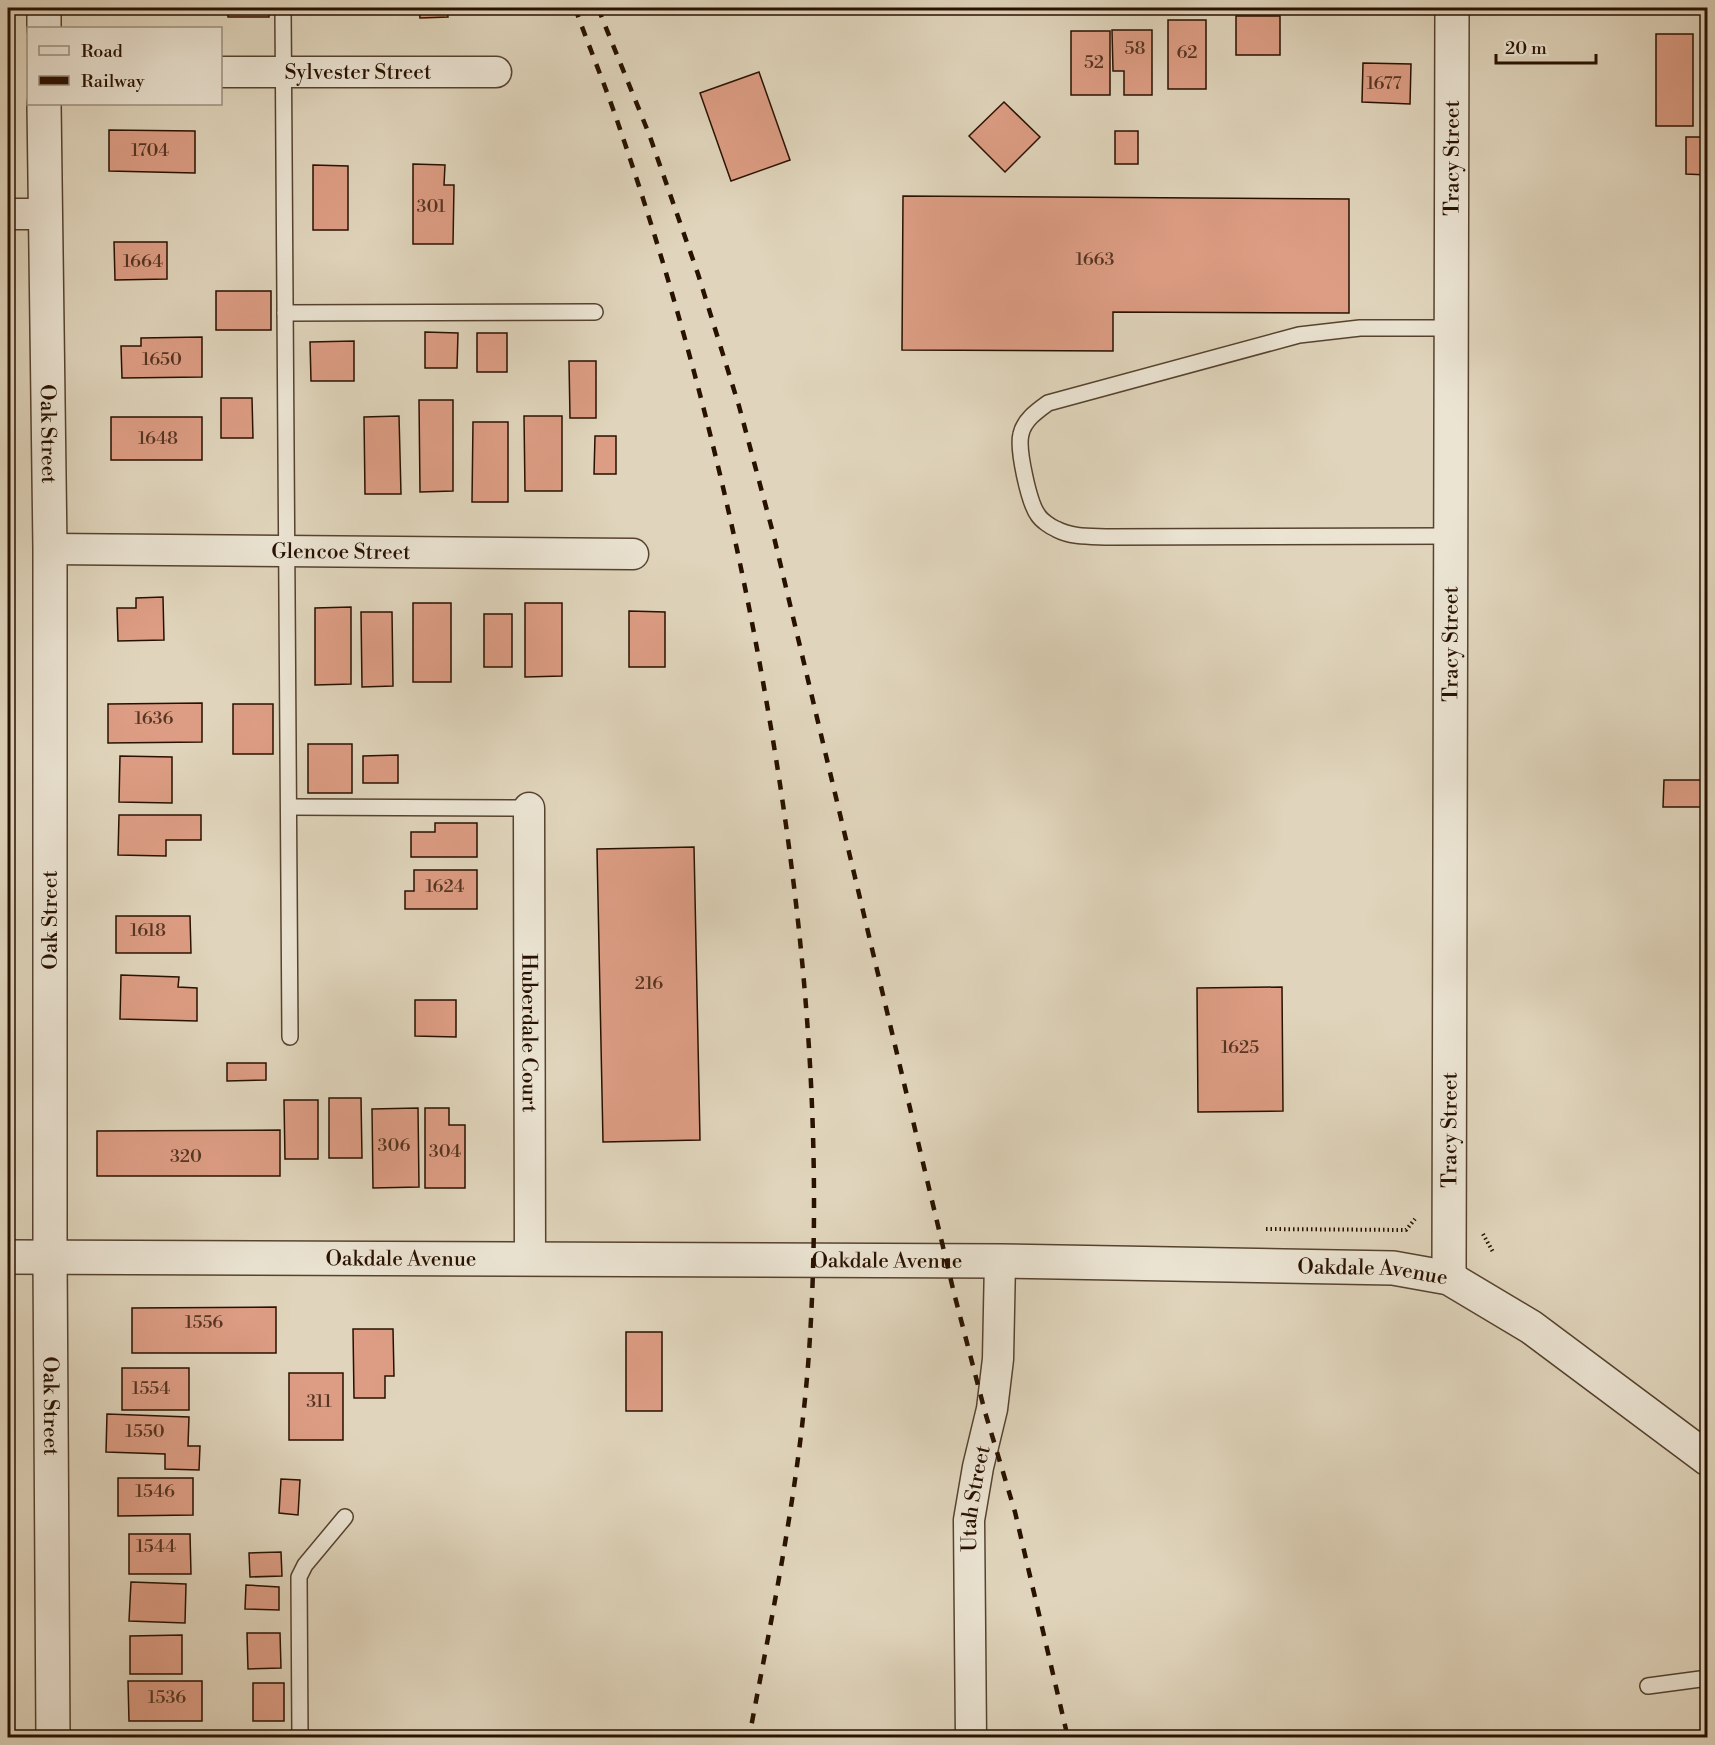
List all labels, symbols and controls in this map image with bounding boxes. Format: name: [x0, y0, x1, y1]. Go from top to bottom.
legend: [27, 27, 222, 105]
scale bar: [1496, 27, 1596, 65]
house number: 58: [1125, 37, 1145, 60]
text: 20 m: [1505, 37, 1547, 60]
text: Road: [81, 40, 124, 63]
house number: 62: [1176, 41, 1198, 64]
house number: 52: [1084, 51, 1104, 74]
street label: Sylvester Street: [285, 60, 432, 86]
text: Railway: [81, 70, 145, 93]
house number: 1677: [1366, 72, 1402, 95]
street label: Tracy Street: [1440, 100, 1466, 216]
house number: 1704: [131, 139, 169, 162]
house number: 301: [416, 195, 446, 218]
house number: 1663: [1076, 248, 1114, 271]
house number: 1664: [123, 250, 163, 273]
house number: 1650: [142, 348, 182, 371]
street label: Oak Street: [34, 384, 61, 484]
house number: 1648: [138, 427, 178, 450]
street label: Glencoe Street: [271, 539, 411, 566]
street label: Tracy Street: [1438, 586, 1465, 702]
house number: 1636: [135, 707, 174, 730]
street label: Oak Street: [38, 870, 64, 970]
house number: 1624: [425, 875, 465, 898]
house number: 1618: [130, 919, 166, 942]
street label: Huberdale Court: [515, 953, 542, 1113]
house number: 216: [635, 972, 663, 995]
house number: 1625: [1221, 1036, 1259, 1059]
street label: Tracy Street: [1437, 1072, 1463, 1188]
house number: 306: [378, 1134, 410, 1157]
house number: 304: [429, 1140, 462, 1163]
house number: 320: [170, 1145, 202, 1168]
street label: Oakdale Avenue: [325, 1246, 477, 1273]
street label: Oakdale Avenue: [811, 1248, 963, 1275]
street label: Oakdale Avenue: [1297, 1254, 1450, 1292]
house number: 1556: [185, 1311, 223, 1334]
street label: Oak Street: [37, 1356, 63, 1456]
house number: 1554: [132, 1377, 171, 1400]
house number: 311: [306, 1390, 332, 1413]
house number: 1550: [125, 1420, 165, 1443]
street label: Utah Street: [957, 1442, 997, 1552]
house number: 1546: [135, 1480, 175, 1503]
house number: 1544: [136, 1535, 176, 1558]
house number: 1536: [148, 1686, 186, 1709]

